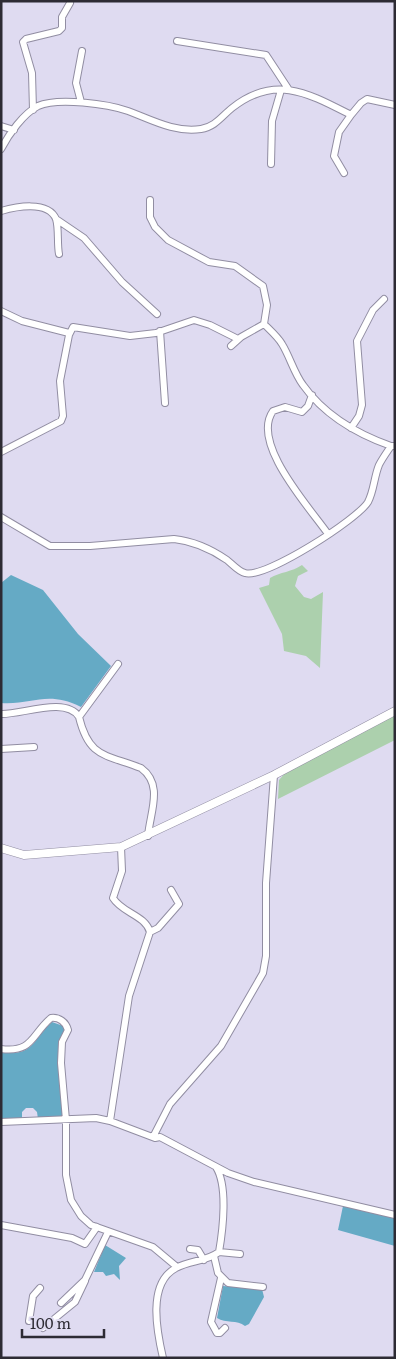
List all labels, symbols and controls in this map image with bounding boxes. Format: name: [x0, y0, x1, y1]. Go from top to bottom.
scale bar: [22, 1306, 105, 1338]
text: 100 m: [30, 1311, 71, 1334]

